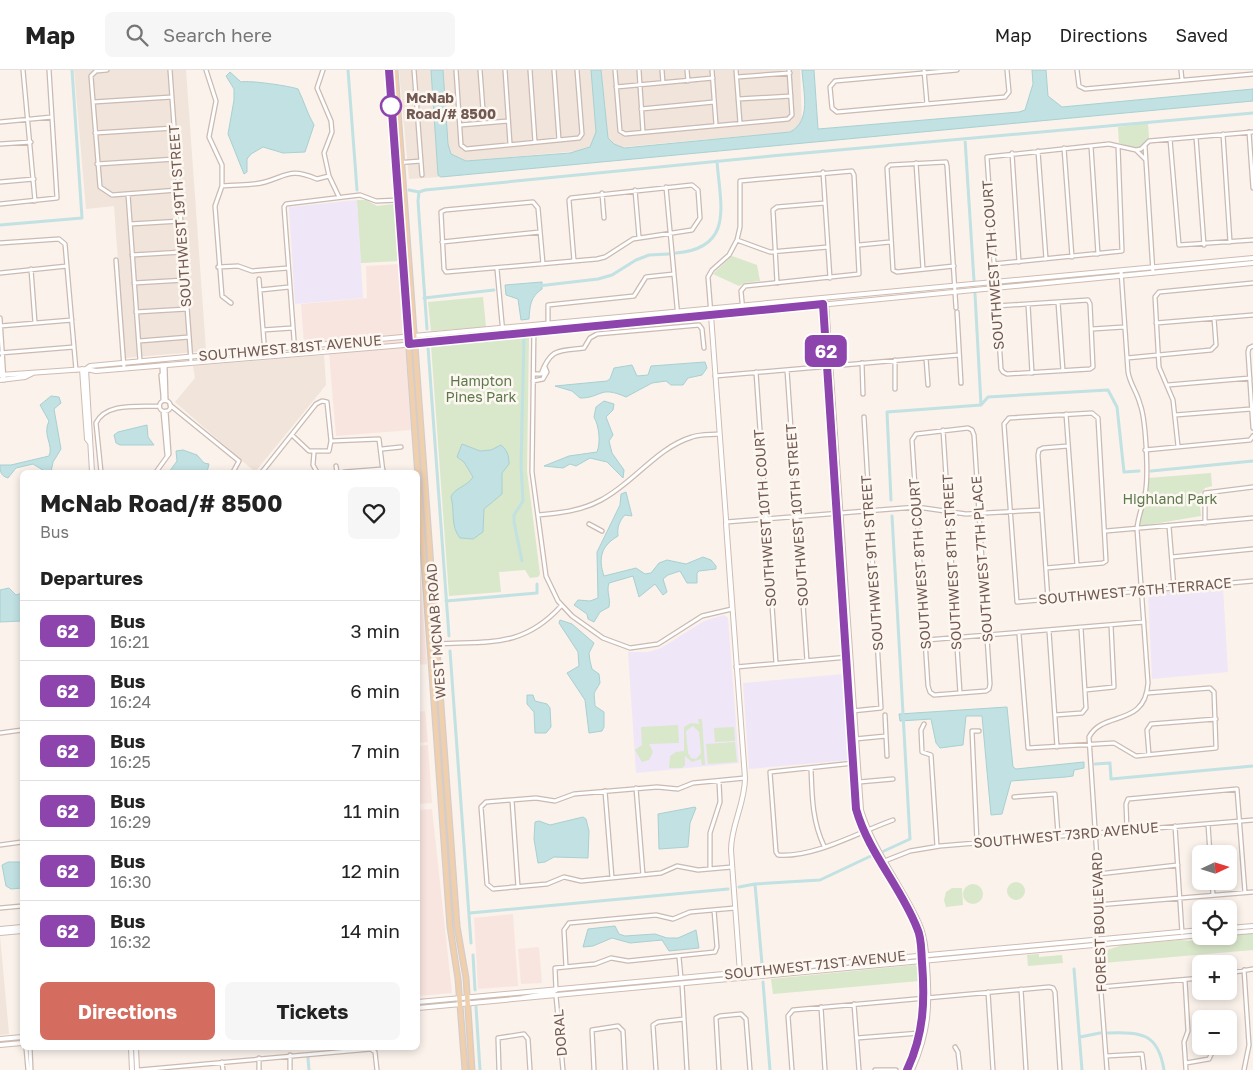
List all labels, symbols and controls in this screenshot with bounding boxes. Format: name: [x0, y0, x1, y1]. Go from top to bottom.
search box: [105, 12, 455, 57]
text: Map: [25, 20, 75, 49]
icon: search: [123, 21, 151, 49]
text: Search here: [163, 23, 272, 46]
text: Map: [995, 24, 1031, 46]
text: Directions: [1059, 24, 1147, 46]
text: Saved: [1175, 24, 1228, 46]
place label: McNab Road/# 8500: [406, 89, 496, 122]
marker: McNab Road/# 8500: [380, 95, 402, 117]
street label: SOUTHWEST 19TH STREET: [165, 124, 194, 308]
street label: SOUTHWEST 7TH COURT: [978, 179, 1007, 351]
street label: SOUTHWEST 81ST AVENUE: [198, 331, 382, 364]
line badge: 62: [804, 335, 848, 367]
text: 62: [815, 340, 837, 362]
park label: Hampton Pines Park: [446, 372, 517, 405]
street label: SOUTHWEST 10TH STREET: [782, 423, 811, 607]
street label: SOUTHWEST 10TH COURT: [750, 428, 779, 608]
street label: SOUTHWEST 8TH STREET: [938, 473, 965, 650]
street label: SOUTHWEST 9TH STREET: [857, 474, 886, 651]
street label: SOUTHWEST 7TH PLACE: [967, 475, 996, 643]
street label: SOUTHWEST 8TH COURT: [905, 478, 934, 650]
button: heart: [348, 487, 400, 539]
text: McNab Road/# 8500: [40, 488, 283, 517]
park label: Highland Park: [1122, 490, 1218, 507]
text: Bus: [40, 522, 69, 542]
street label: WEST MCNAB ROAD: [422, 562, 449, 700]
text: Departures: [40, 566, 143, 589]
street label: SOUTHWEST 76TH TERRACE: [1038, 574, 1232, 607]
text: Bus: [110, 609, 145, 632]
text: 3 min: [351, 619, 400, 642]
text: 62: [56, 620, 79, 642]
text: 16:21: [110, 632, 149, 652]
text: Bus: [110, 669, 145, 692]
text: 6 min: [350, 679, 400, 702]
text: 62: [56, 680, 79, 702]
text: 16:24: [110, 692, 151, 712]
text: Bus: [110, 729, 145, 752]
text: 7 min: [352, 739, 400, 762]
text: 62: [56, 740, 79, 762]
text: 16:25: [110, 752, 151, 772]
text: Bus: [110, 789, 145, 812]
text: 11 min: [343, 799, 400, 822]
text: 62: [56, 800, 79, 822]
text: 16:29: [110, 812, 151, 832]
street label: SOUTHWEST 73RD AVENUE: [973, 818, 1159, 851]
north arrow: [1192, 845, 1238, 890]
map controls: [1192, 845, 1237, 1055]
text: Bus: [110, 849, 145, 872]
street label: FOREST BOULEVARD: [1088, 851, 1109, 993]
text: 12 min: [341, 859, 400, 882]
text: 62: [56, 860, 79, 882]
text: 16:30: [110, 872, 152, 892]
button: locate: [1192, 900, 1237, 945]
text: Bus: [110, 909, 145, 932]
text: 14 min: [341, 919, 400, 942]
text: 62: [56, 920, 79, 942]
text: 16:32: [110, 932, 151, 952]
street label: SOUTHWEST 71ST AVENUE: [723, 947, 907, 982]
button: +: [1192, 955, 1237, 1000]
button: Directions: [40, 982, 215, 1040]
button: Tickets: [225, 982, 400, 1040]
street label: DORAL: [549, 1009, 570, 1057]
button: −: [1192, 1010, 1237, 1055]

